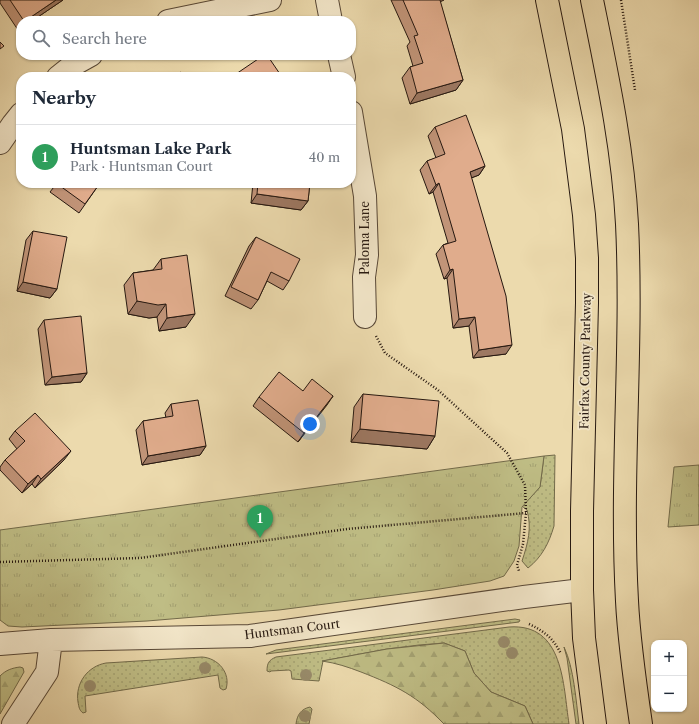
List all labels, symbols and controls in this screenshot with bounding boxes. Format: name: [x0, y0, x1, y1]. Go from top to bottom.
search box: [16, 16, 356, 60]
icon: search: [30, 27, 52, 49]
text: Search here: [62, 29, 147, 48]
text: Nearby: [32, 88, 96, 108]
text: Huntsman Lake Park: [70, 139, 231, 158]
text: 1: [42, 149, 48, 165]
text: 40 m: [309, 149, 340, 165]
text: Park · Huntsman Court: [70, 158, 213, 174]
street label: Paloma Lane: [357, 201, 372, 275]
street label: Fairfax County Parkway: [576, 292, 594, 429]
your location: [300, 414, 320, 434]
pin: 1: [247, 505, 273, 538]
street label: Huntsman Court: [243, 616, 341, 642]
map controls: [651, 640, 687, 712]
button: +: [651, 640, 687, 676]
button: −: [651, 676, 687, 712]

